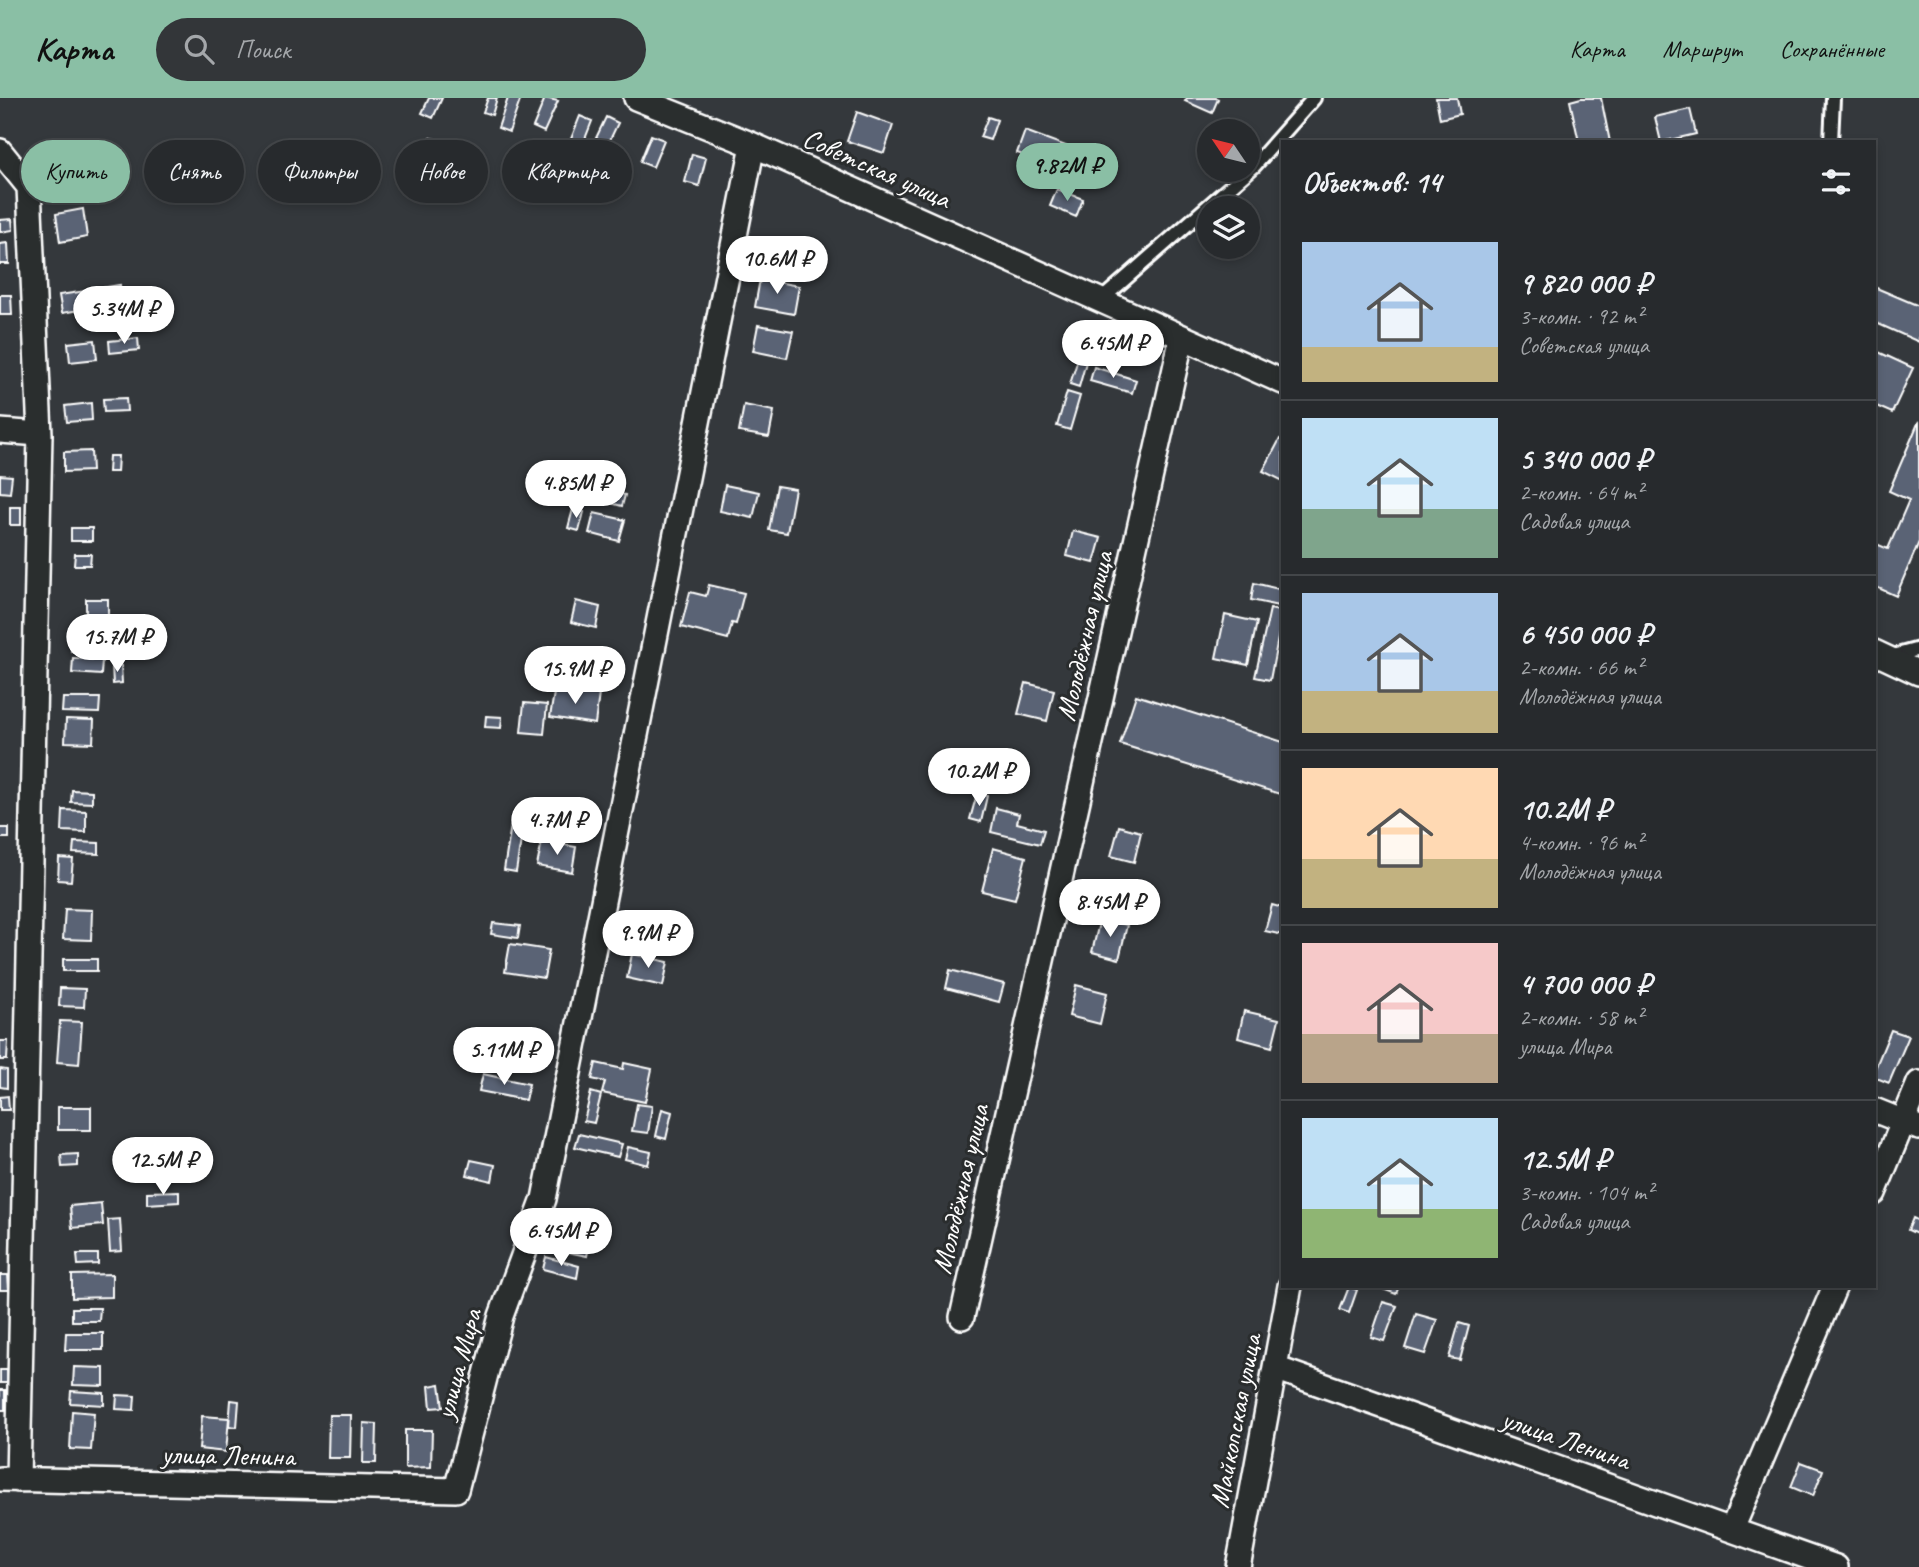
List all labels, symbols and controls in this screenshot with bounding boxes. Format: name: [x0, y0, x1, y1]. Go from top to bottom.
search box: [156, 18, 646, 81]
text: Карта: [35, 28, 114, 70]
icon: search: [180, 30, 218, 68]
text: Поиск: [236, 33, 290, 66]
text: Карта: [1570, 34, 1625, 64]
text: Маршрут: [1663, 34, 1742, 64]
text: Сохранённые: [1780, 34, 1884, 64]
north arrow: [1197, 119, 1260, 182]
map controls: [1197, 119, 1260, 259]
street label: Советская улица: [798, 120, 958, 217]
chip: Купить: [21, 140, 130, 203]
chip: Снять: [144, 140, 244, 203]
chip: Фильтры: [258, 140, 381, 203]
chip: Новое: [395, 140, 488, 203]
chip: Квартира: [502, 140, 632, 203]
pin: 9.82M ₽: [1002, 144, 1132, 203]
text: 9.82M ₽: [1032, 151, 1102, 180]
text: Объектов: 14: [1302, 163, 1441, 201]
icon: filters: [1817, 163, 1855, 201]
button: layers: [1197, 196, 1260, 259]
pin: 10.6M ₽: [712, 236, 842, 296]
text: 10.6M ₽: [742, 244, 812, 273]
text: 9 820 000 ₽: [1519, 264, 1650, 302]
icon: home: [1358, 270, 1442, 354]
pin: 5.34M ₽: [59, 286, 189, 346]
text: 5.34M ₽: [89, 294, 159, 323]
text: 3-комн. · 92 m²: [1519, 302, 1643, 331]
pin: 6.45M ₽: [1048, 320, 1178, 380]
text: 6.45M ₽: [1078, 328, 1148, 357]
text: Советская улица: [1519, 331, 1649, 360]
text: 5 340 000 ₽: [1519, 440, 1650, 478]
icon: home: [1358, 446, 1442, 530]
pin: 4.85M ₽: [511, 460, 641, 520]
text: 4.85M ₽: [541, 468, 611, 497]
text: 2-комн. · 64 m²: [1519, 478, 1643, 507]
text: Садовая улица: [1519, 507, 1629, 536]
street label: Молодёжная улица: [1048, 546, 1121, 724]
pin: 15.7M ₽: [52, 614, 182, 674]
text: 6 450 000 ₽: [1519, 615, 1651, 653]
icon: home: [1358, 621, 1442, 705]
text: 15.7M ₽: [82, 622, 152, 651]
pin: 15.9M ₽: [510, 646, 640, 706]
text: 2-комн. · 66 m²: [1519, 653, 1643, 682]
text: 15.9M ₽: [540, 654, 610, 683]
text: Молодёжная улица: [1519, 682, 1661, 711]
pin: 10.2M ₽: [914, 748, 1044, 808]
text: 10.2M ₽: [944, 756, 1014, 785]
text: 10.2M ₽: [1519, 790, 1610, 828]
icon: home: [1358, 796, 1442, 880]
pin: 4.7M ₽: [500, 798, 614, 857]
text: 4.7M ₽: [527, 805, 587, 834]
text: 4-комн. · 96 m²: [1519, 828, 1643, 857]
text: Молодёжная улица: [1519, 857, 1661, 886]
pin: 8.45M ₽: [1045, 880, 1175, 939]
text: 8.45M ₽: [1075, 887, 1145, 916]
pin: 9.9M ₽: [591, 910, 705, 970]
text: 9.9M ₽: [619, 918, 677, 947]
text: 4 700 000 ₽: [1519, 965, 1651, 1003]
icon: home: [1358, 971, 1442, 1055]
text: 2-комн. · 58 m²: [1519, 1003, 1643, 1032]
pin: 5.11M ₽: [439, 1028, 569, 1087]
text: улица Мира: [1519, 1032, 1612, 1061]
text: 5.11M ₽: [469, 1035, 539, 1064]
street label: Молодёжная улица: [924, 1099, 997, 1277]
pin: 12.5M ₽: [98, 1138, 228, 1197]
text: 12.5M ₽: [1519, 1140, 1610, 1178]
text: 12.5M ₽: [128, 1145, 198, 1174]
icon: home: [1358, 1146, 1442, 1230]
text: 3-комн. · 104 m²: [1519, 1178, 1653, 1207]
text: Садовая улица: [1519, 1207, 1629, 1236]
pin: 6.45M ₽: [496, 1208, 626, 1268]
text: 6.45M ₽: [526, 1216, 596, 1245]
street label: улица Мира: [426, 1303, 490, 1425]
street label: Майкопская улица: [1201, 1329, 1269, 1511]
street label: улица Ленина: [1495, 1400, 1637, 1478]
street label: улица Ленина: [159, 1436, 297, 1474]

